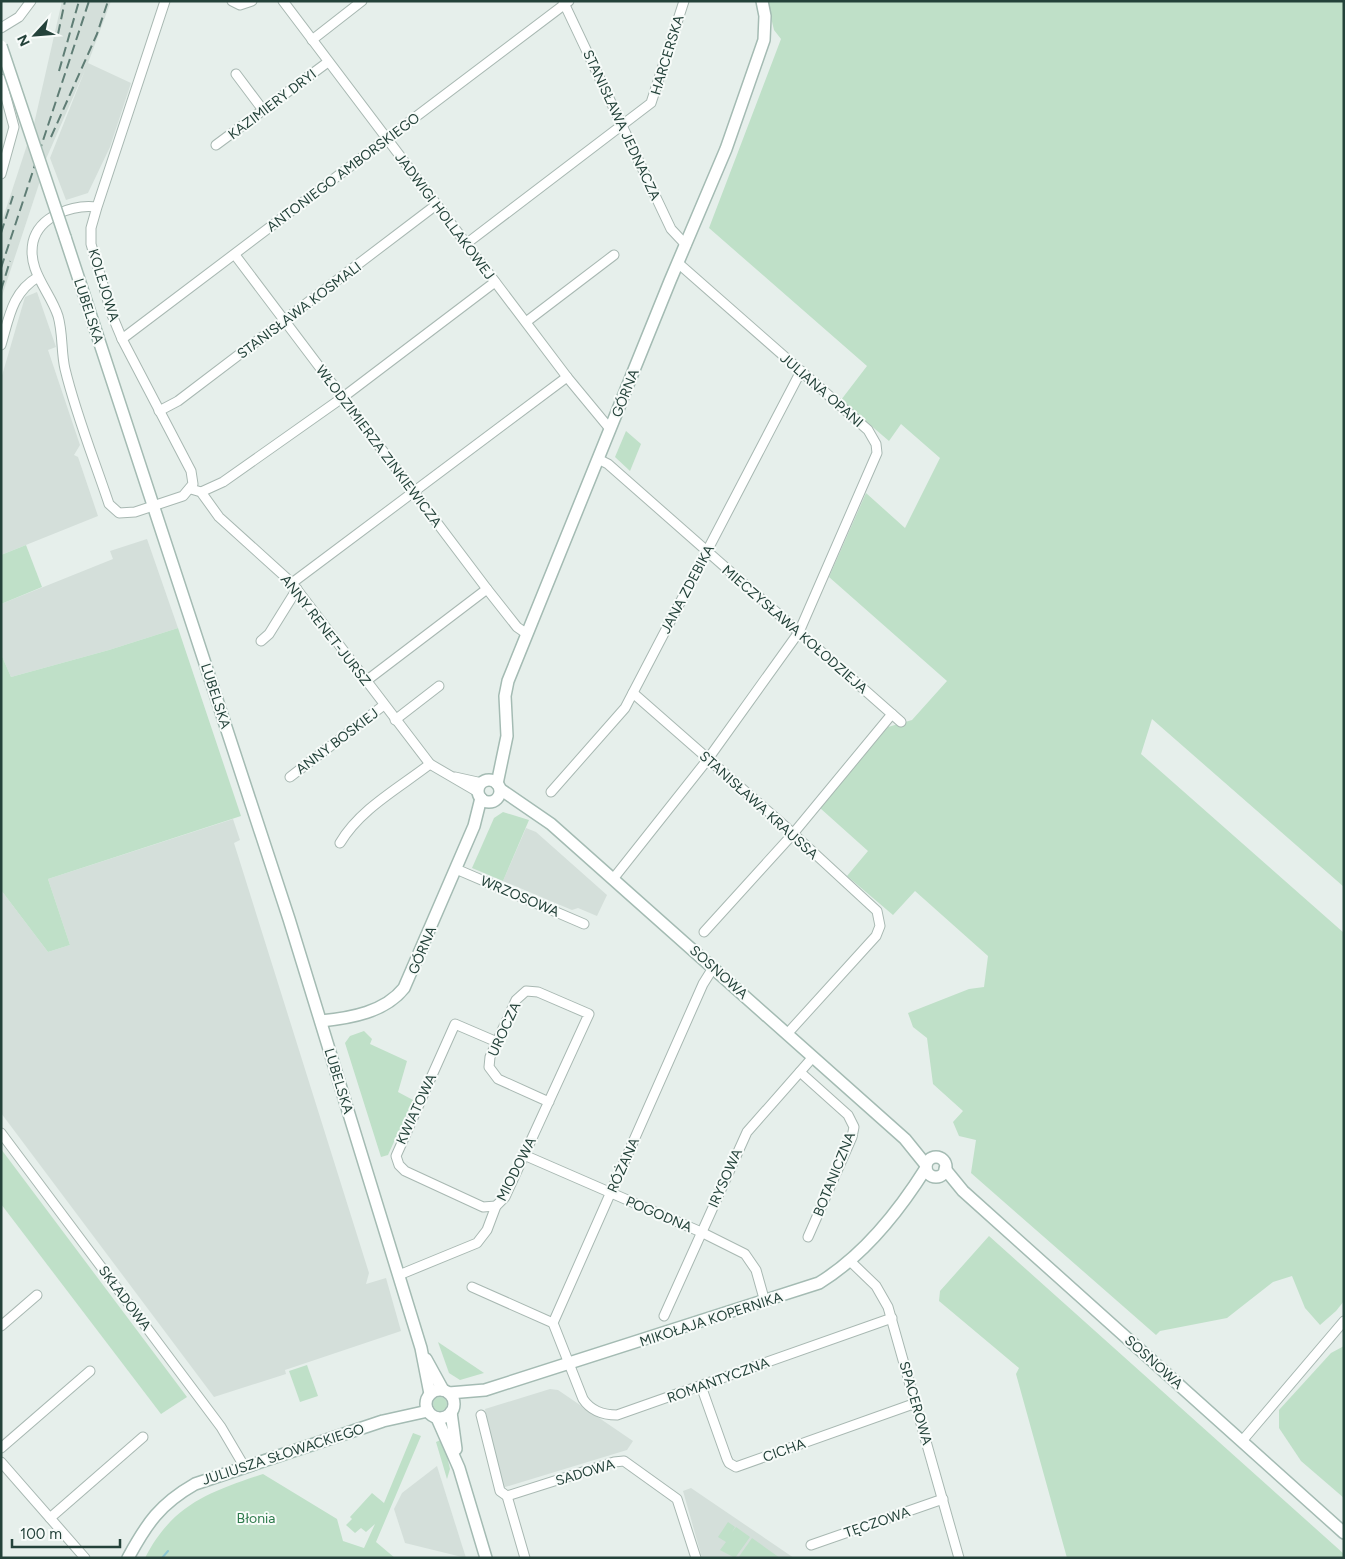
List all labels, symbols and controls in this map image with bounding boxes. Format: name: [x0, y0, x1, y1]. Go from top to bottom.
north arrow: [10, 10, 60, 60]
street label: HARCERSKA: [647, 13, 688, 97]
text: N: [14, 32, 34, 49]
street label: STANISŁAWA JEDNACZA: [579, 47, 664, 204]
street label: KAZIMIERY DRYI: [225, 66, 320, 143]
street label: ANTONIEGO AMBORSKIEGO: [264, 109, 423, 235]
street label: JADWIGI HOLLAKOWEJ: [391, 149, 498, 283]
street label: KOLEJOWA: [84, 247, 123, 324]
street label: STANISŁAWA KOSMALI: [234, 258, 365, 363]
street label: LUBELSKA: [70, 276, 107, 347]
street label: JULIANA OPANI: [777, 350, 867, 431]
street label: WŁODZIMIERZA ZINKIEWICZA: [312, 362, 445, 531]
street label: GÓRNA: [608, 366, 643, 420]
street label: JANA ZDEBIKA: [657, 542, 718, 636]
street label: MIECZYSŁAWA KOŁODZIEJA: [718, 562, 871, 698]
street label: ANNY RENET-JURSZ: [277, 571, 374, 689]
street label: LUBELSKA: [197, 661, 234, 732]
street label: ANNY BOSKIEJ: [293, 705, 382, 778]
street label: STANISŁAWA KRAUSSA: [696, 748, 822, 863]
street label: WRZOSOWA: [478, 872, 562, 921]
street label: GÓRNA: [405, 923, 440, 977]
street label: SOSNOWA: [686, 942, 752, 1003]
street label: UROCZA: [484, 999, 525, 1059]
street label: LUBELSKA: [320, 1046, 357, 1117]
street label: KWIATOWA: [393, 1071, 440, 1147]
street label: BOTANICZNA: [810, 1129, 859, 1219]
street label: MIODOWA: [493, 1134, 540, 1204]
street label: RÓŻANA: [604, 1135, 643, 1195]
street label: IRYSOWA: [705, 1146, 746, 1210]
street label: POGODNA: [623, 1193, 695, 1236]
street label: SKŁADOWA: [95, 1263, 155, 1334]
street label: MIKOŁAJA KOPERNIKA: [638, 1288, 785, 1351]
street label: SOSNOWA: [1121, 1332, 1187, 1393]
street label: ROMANTYCZNA: [665, 1354, 772, 1407]
street label: SPACEROWA: [895, 1359, 936, 1447]
street label: JULIUSZA SŁOWACKIEGO: [200, 1420, 367, 1489]
street label: CICHA: [761, 1435, 808, 1466]
street label: SADOWA: [554, 1455, 617, 1490]
street label: TĘCZOWA: [842, 1503, 913, 1542]
park label: Błonia: [237, 1510, 275, 1527]
scale bar: [12, 1516, 120, 1548]
text: 100 m: [20, 1525, 62, 1543]

